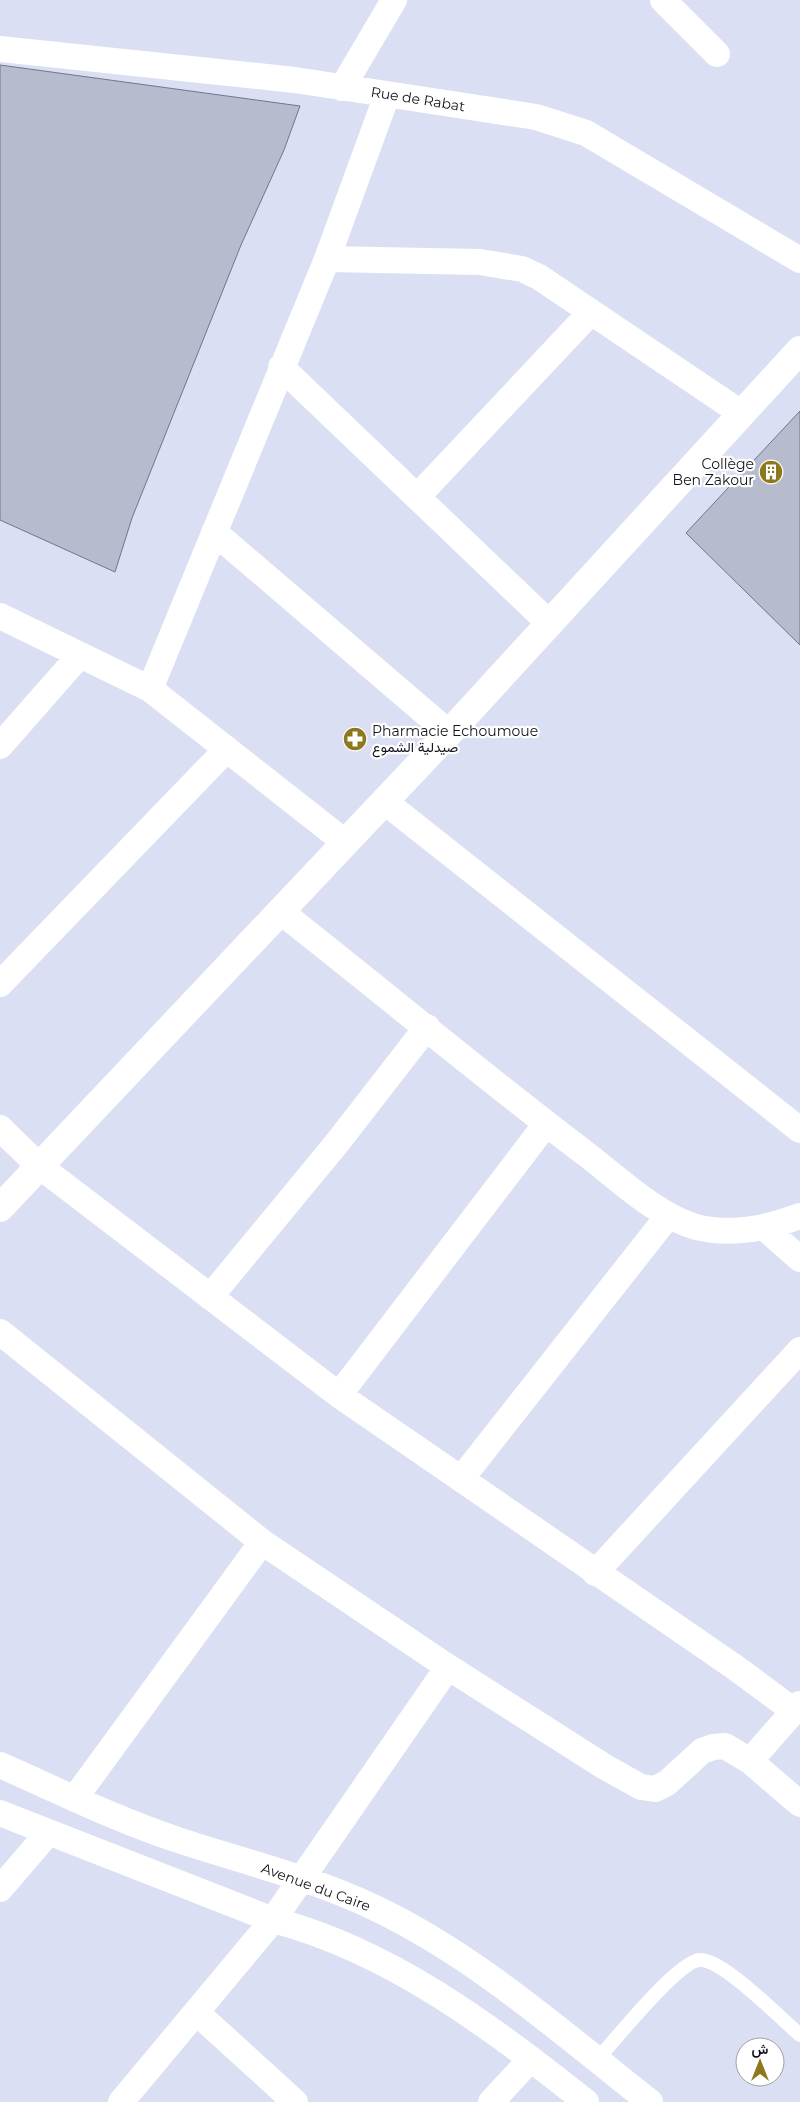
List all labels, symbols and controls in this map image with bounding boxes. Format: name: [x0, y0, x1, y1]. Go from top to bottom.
street label: Rue de Rabat: [370, 83, 467, 115]
place label: Collège Ben Zakour: [673, 455, 754, 489]
building icon: Collège Ben Zakour: [758, 459, 784, 485]
place label: Pharmacie Echoumoue صيدلية الشموع: [372, 722, 538, 758]
pharmacy icon: Pharmacie Echoumoue صيدلية الشموع: [342, 726, 368, 752]
street label: Avenue du Caire: [259, 1859, 373, 1915]
north arrow: [735, 2037, 785, 2087]
text: ش: [752, 2040, 769, 2058]

